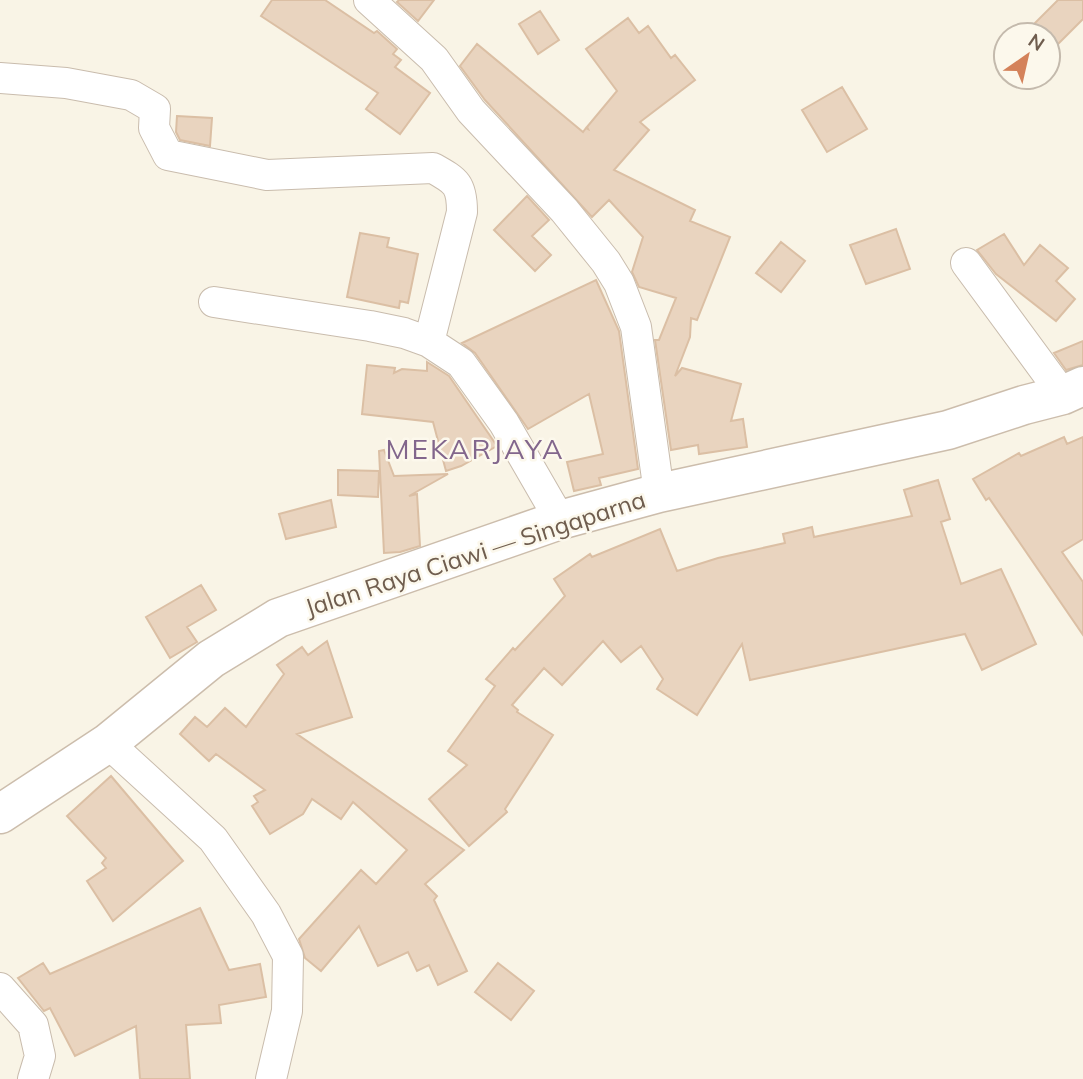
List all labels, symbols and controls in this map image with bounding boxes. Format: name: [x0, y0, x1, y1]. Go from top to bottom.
north arrow: [992, 21, 1062, 91]
text: N: [1024, 28, 1049, 56]
district label: MEKARJAYA: [385, 431, 565, 466]
street label: Jalan Raya Ciawi — Singaparna: [301, 484, 649, 622]

